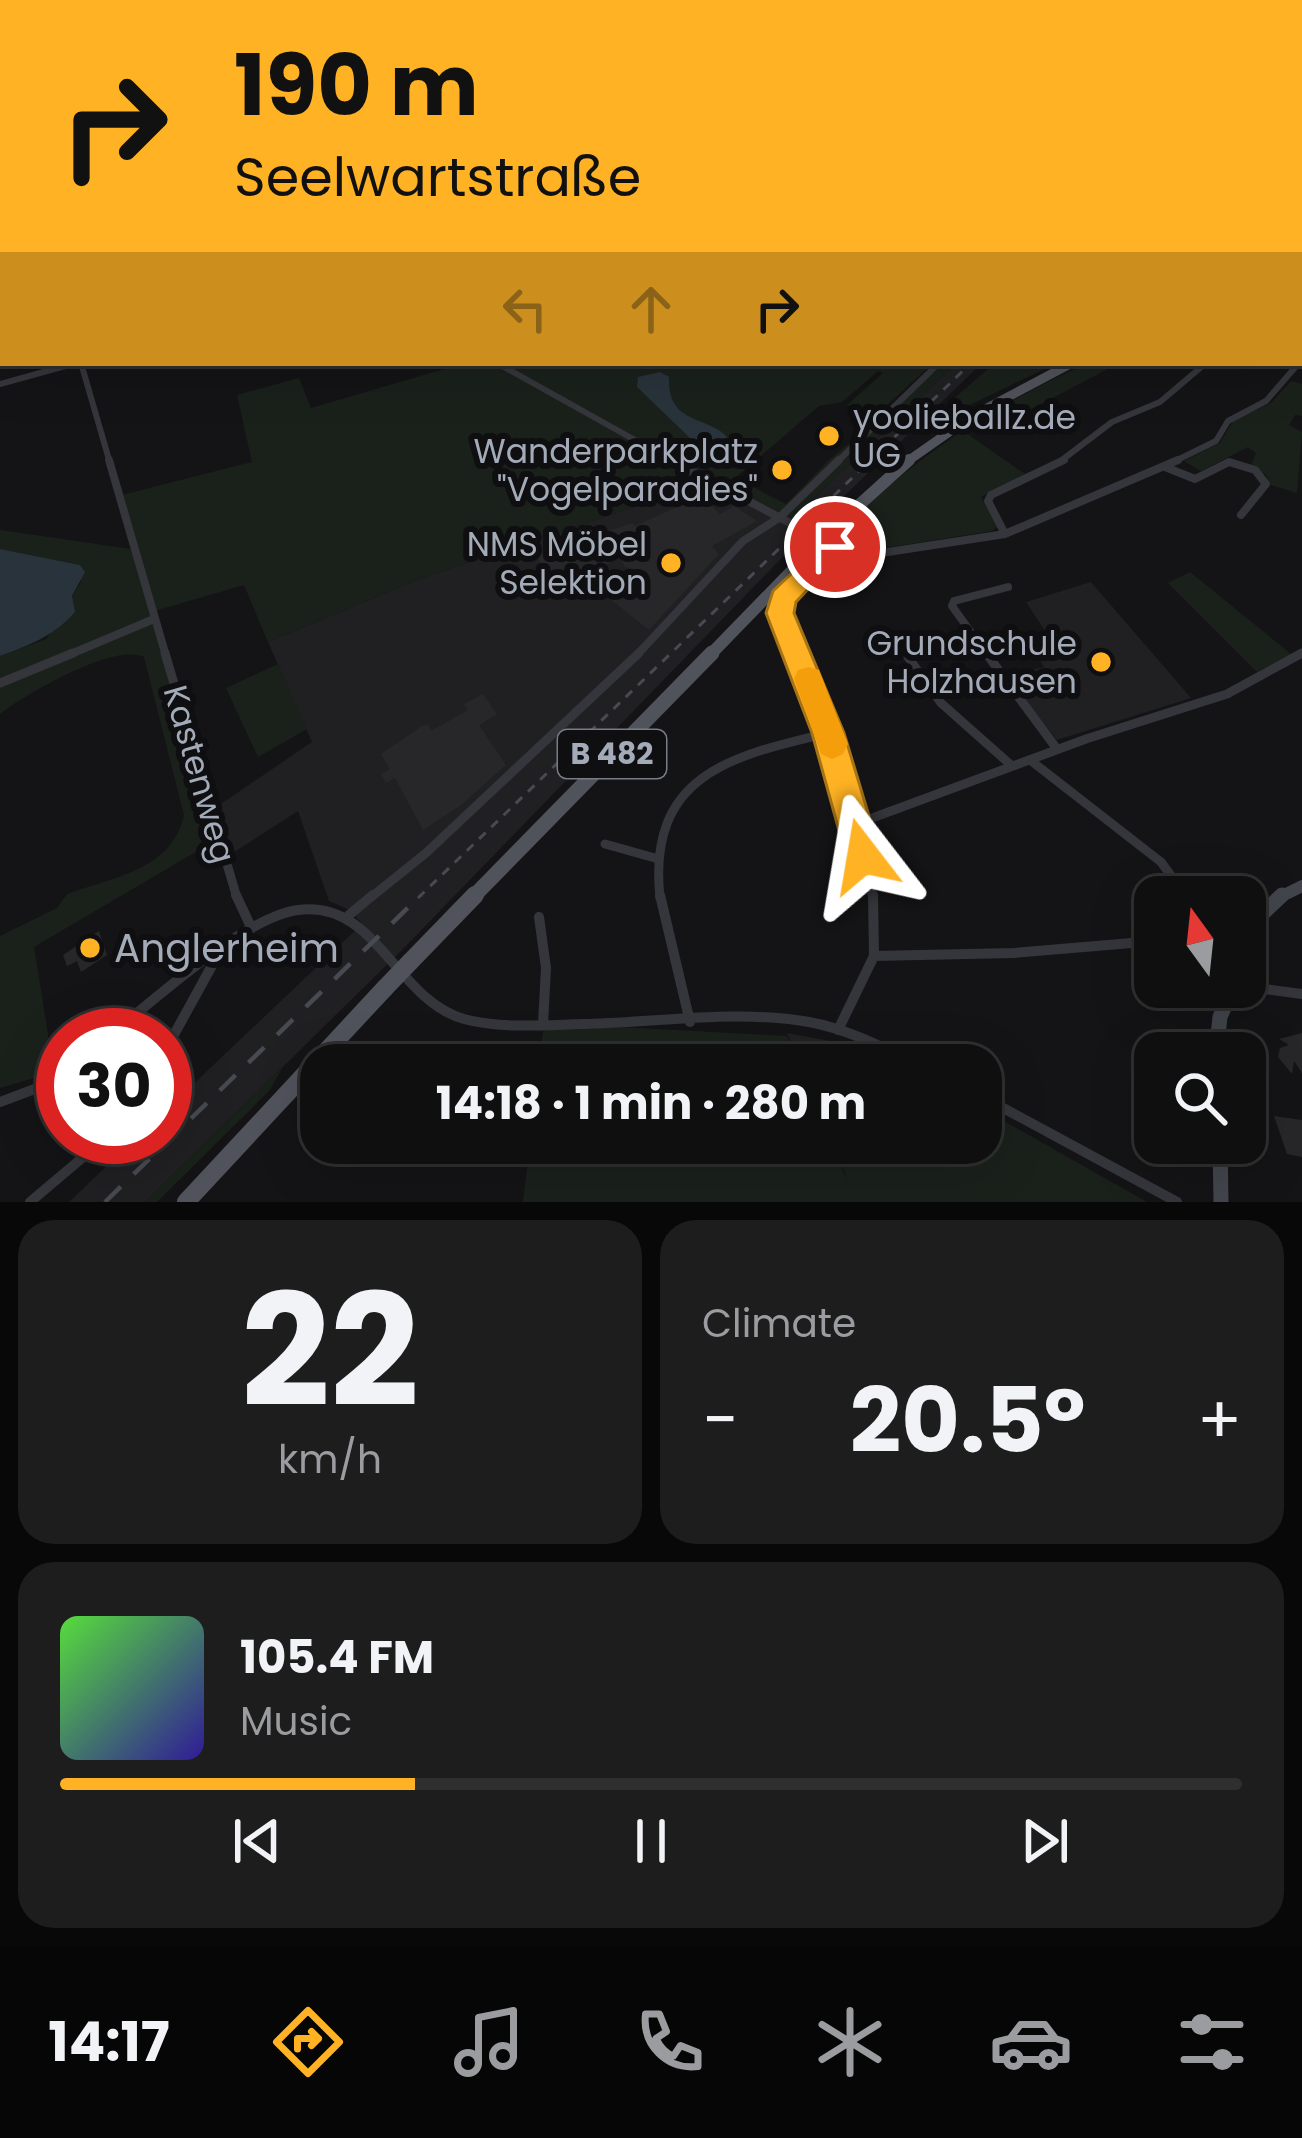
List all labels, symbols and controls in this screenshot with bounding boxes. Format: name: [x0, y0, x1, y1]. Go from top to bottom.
text: 190 m: [234, 27, 479, 144]
icon: right: [36, 48, 192, 204]
text: Seelwartstraße: [234, 139, 641, 215]
icon: left: [492, 276, 558, 342]
icon: ahead: [618, 276, 684, 342]
icon: right: [744, 276, 810, 342]
place label: yoolieballz.de UG: [853, 394, 1076, 479]
marker: yoolieballz.de UG: [816, 423, 842, 449]
place label: Wanderparkplatz "Vogelparadies": [474, 428, 758, 513]
marker: Wanderparkplatz "Vogelparadies": [769, 457, 795, 483]
pin: [784, 496, 886, 598]
icon: arrive: [802, 514, 868, 580]
place label: NMS Möbel Selektion: [467, 521, 647, 606]
marker: NMS Möbel Selektion: [658, 550, 684, 576]
place label: Grundschule Holzhausen: [866, 620, 1077, 705]
marker: Grundschule Holzhausen: [1088, 649, 1114, 675]
street label: Kastenweg: [152, 680, 247, 868]
road number: B 482: [558, 730, 666, 778]
position arrow: [800, 793, 926, 919]
north arrow: [1134, 876, 1266, 1008]
map controls: [1134, 876, 1266, 1164]
place label: Anglerheim: [114, 921, 339, 976]
marker: Anglerheim: [77, 935, 103, 961]
speed limit sign: 30: [36, 1008, 192, 1164]
button: search: [1134, 1032, 1266, 1164]
text: 14:18 · 1 min · 280 m: [436, 1072, 866, 1135]
text: 22: [241, 1242, 419, 1461]
text: Climate: [702, 1296, 856, 1351]
text: 20.5°: [850, 1357, 1085, 1484]
text: −: [702, 1374, 738, 1466]
text: +: [1197, 1374, 1242, 1466]
text: km/h: [278, 1432, 382, 1487]
text: 105.4 FM: [240, 1626, 434, 1689]
text: Music: [240, 1694, 352, 1749]
icon: previous: [224, 1808, 290, 1874]
icon: pause: [618, 1808, 684, 1874]
icon: next: [1012, 1808, 1078, 1874]
icon: directions: [266, 2000, 350, 2084]
icon: music: [447, 2000, 531, 2084]
icon: phone: [628, 2000, 712, 2084]
icon: climate: [808, 2000, 892, 2084]
icon: car: [989, 2000, 1073, 2084]
icon: filters: [1170, 2000, 1254, 2084]
text: 14:17: [48, 2004, 170, 2080]

